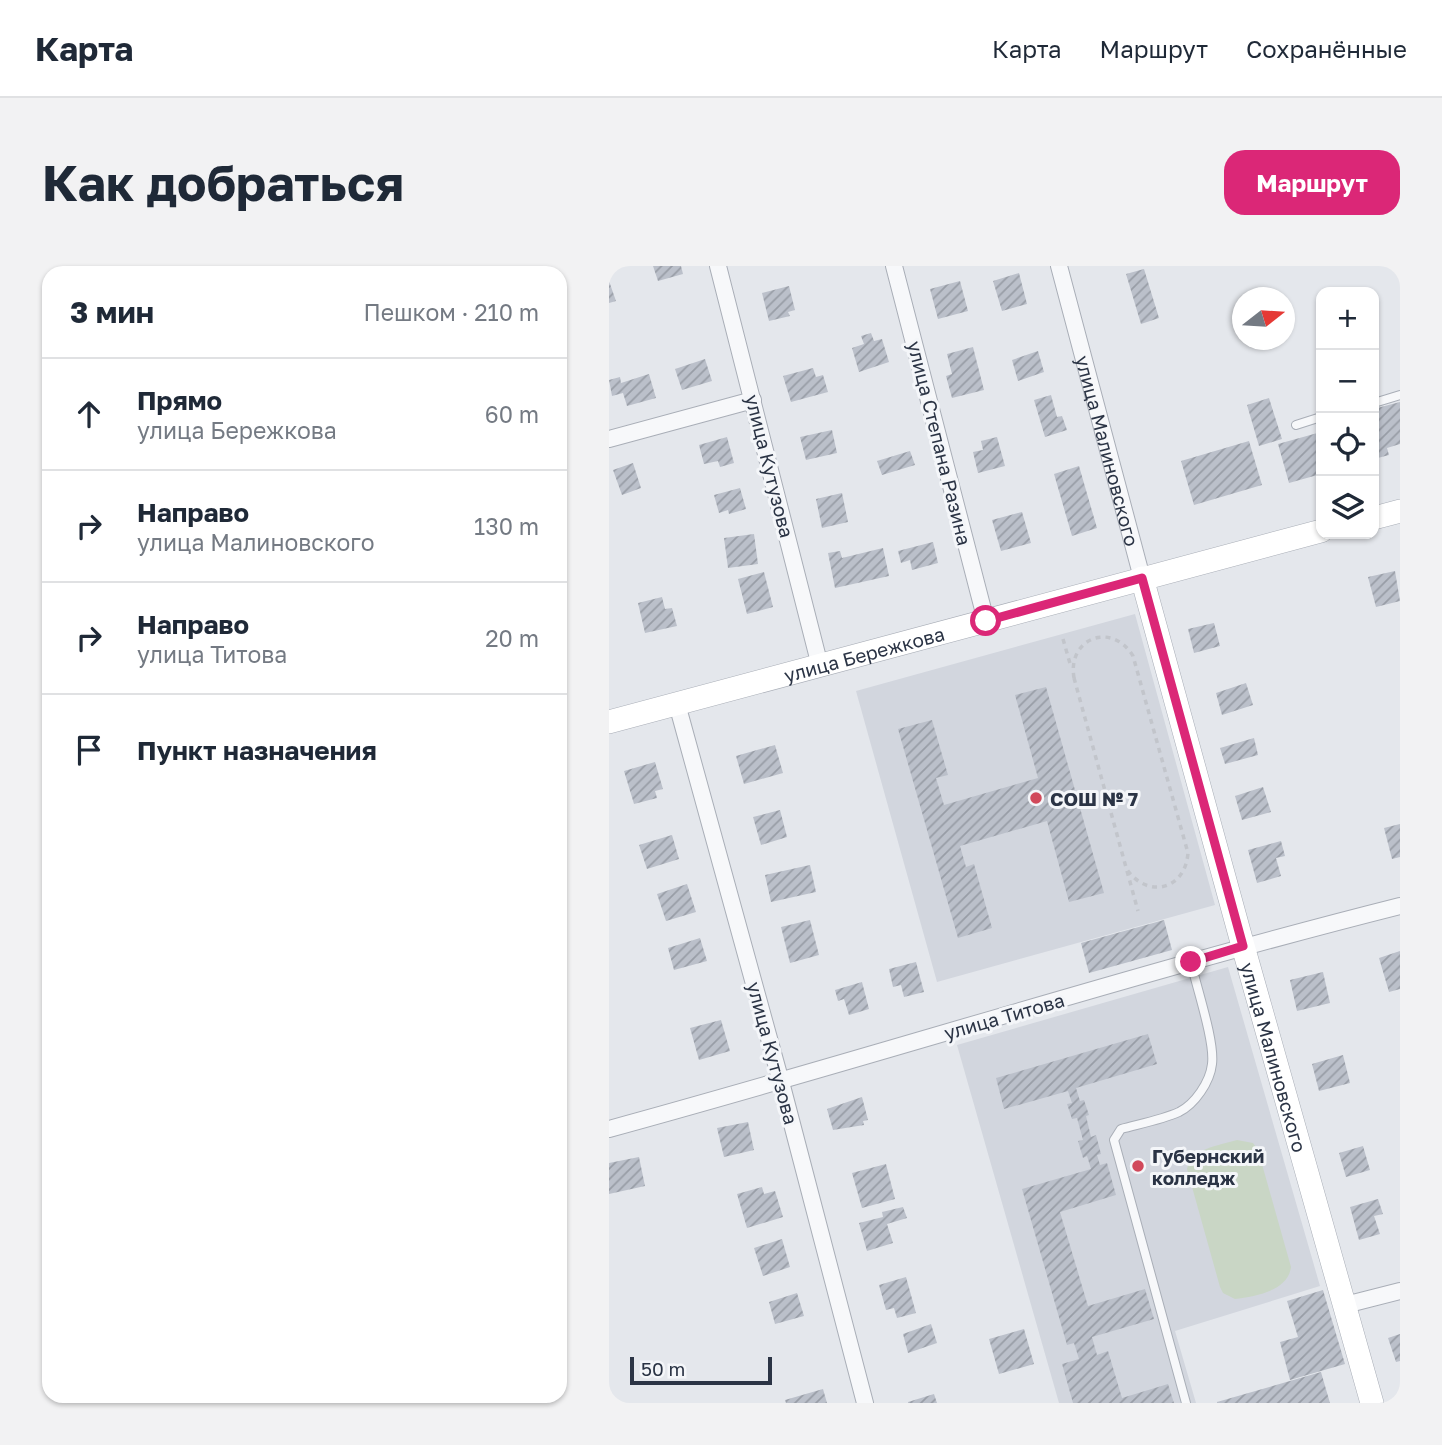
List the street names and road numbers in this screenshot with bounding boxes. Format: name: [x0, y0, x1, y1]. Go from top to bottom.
street label: улица Степана Разина: [903, 338, 977, 548]
street label: улица Малиновского: [1072, 353, 1144, 548]
street label: улица Кутузова: [741, 392, 799, 540]
street label: улица Бережкова: [781, 621, 947, 686]
street label: улица Малиновского: [1237, 959, 1312, 1155]
street label: улица Кутузова: [743, 979, 803, 1127]
street label: улица Титова: [941, 988, 1067, 1044]

